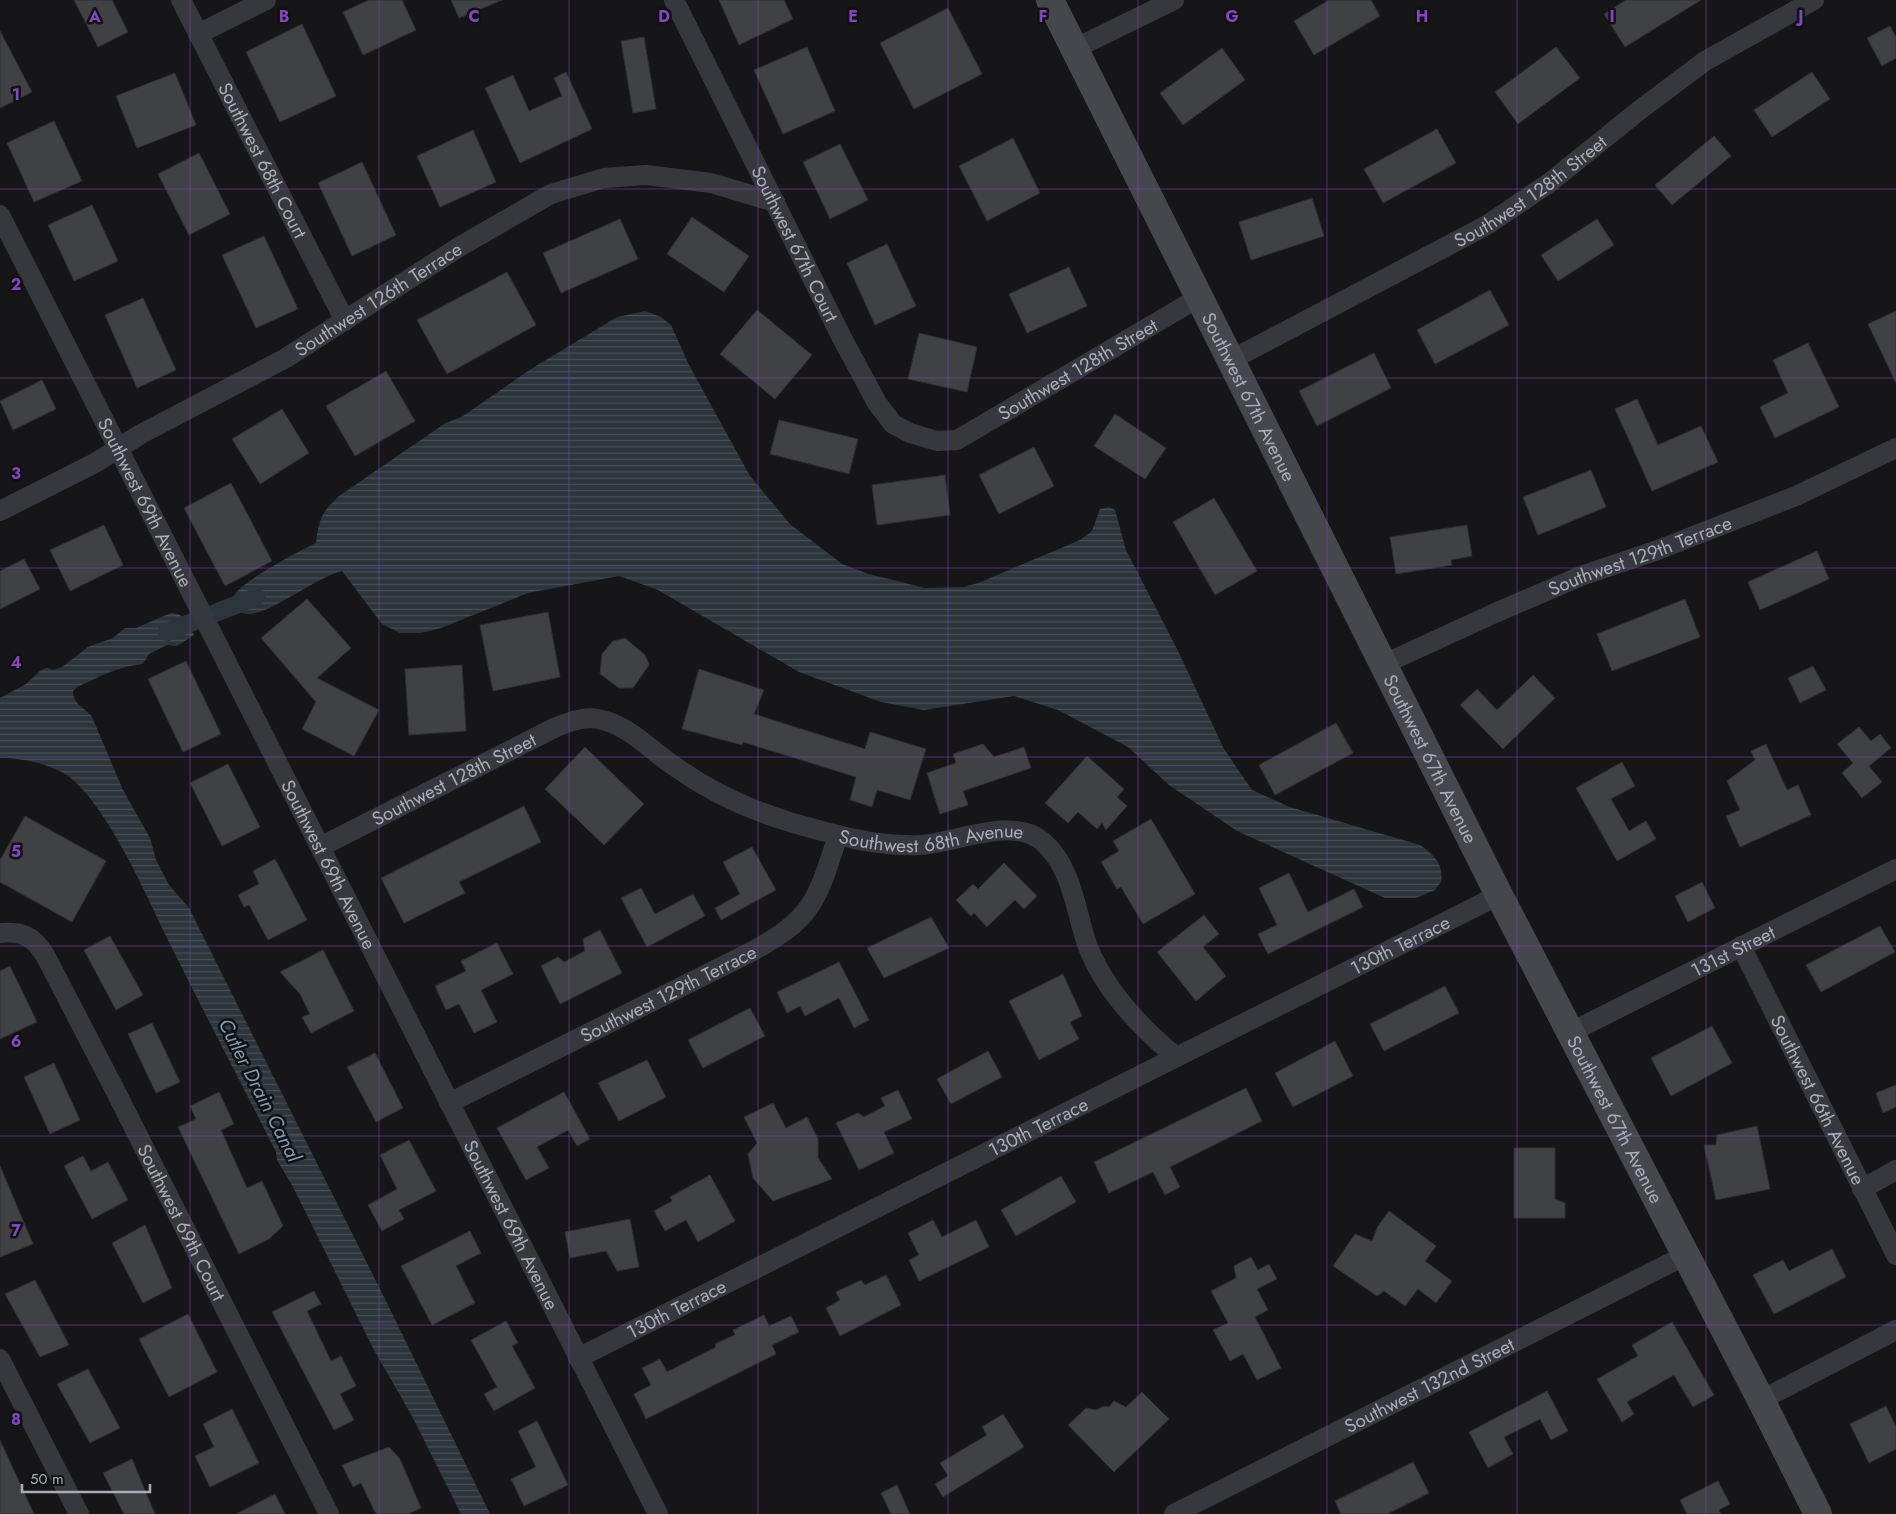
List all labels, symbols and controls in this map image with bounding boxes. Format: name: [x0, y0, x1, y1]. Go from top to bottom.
text: A: [88, 5, 101, 28]
text: B: [279, 5, 289, 28]
text: C: [468, 5, 480, 28]
text: D: [658, 5, 670, 28]
text: E: [848, 5, 858, 28]
text: F: [1039, 5, 1047, 28]
text: G: [1225, 5, 1239, 28]
text: H: [1416, 5, 1428, 28]
text: I: [1609, 5, 1615, 28]
text: J: [1795, 5, 1804, 28]
street label: Southwest 68th Court: [211, 78, 314, 243]
text: 1: [12, 83, 20, 106]
street label: Southwest 128th Street: [1449, 129, 1613, 254]
street label: Southwest 67th Court: [744, 161, 845, 327]
street label: Southwest 126th Terrace: [289, 235, 468, 363]
text: 2: [11, 273, 21, 296]
street label: Southwest 67th Avenue: [1195, 308, 1303, 486]
street label: Southwest 128th Street: [993, 312, 1163, 427]
street label: Southwest 69th Avenue: [91, 413, 199, 592]
text: 3: [11, 462, 21, 485]
street label: Southwest 129th Terrace: [1544, 509, 1736, 603]
text: 4: [10, 651, 22, 674]
street label: Southwest 67th Avenue: [1376, 670, 1484, 848]
street label: Southwest 128th Street: [367, 726, 541, 833]
street label: Southwest 69th Avenue: [274, 775, 383, 954]
street label: Southwest 68th Avenue: [836, 817, 1026, 859]
text: 5: [11, 840, 21, 863]
street label: 130th Terrace: [1346, 909, 1455, 982]
street label: 131st Street: [1686, 919, 1780, 984]
street label: Southwest 129th Terrace: [576, 938, 761, 1049]
street label: Southwest 66th Avenue: [1764, 1010, 1872, 1190]
water label: Cutler Drain Canal: [211, 1013, 309, 1168]
text: 6: [11, 1030, 21, 1053]
street label: Southwest 67th Avenue: [1560, 1031, 1670, 1208]
street label: 130th Terrace: [984, 1091, 1093, 1164]
street label: Southwest 69th Avenue: [457, 1136, 565, 1315]
street label: Southwest 69th Court: [130, 1140, 232, 1306]
text: 7: [11, 1219, 21, 1242]
street label: 130th Terrace: [622, 1273, 731, 1345]
street label: Southwest 132nd Street: [1340, 1331, 1519, 1440]
text: 8: [11, 1408, 21, 1431]
scale bar: [22, 1462, 150, 1494]
text: 50 m: [30, 1468, 64, 1490]

